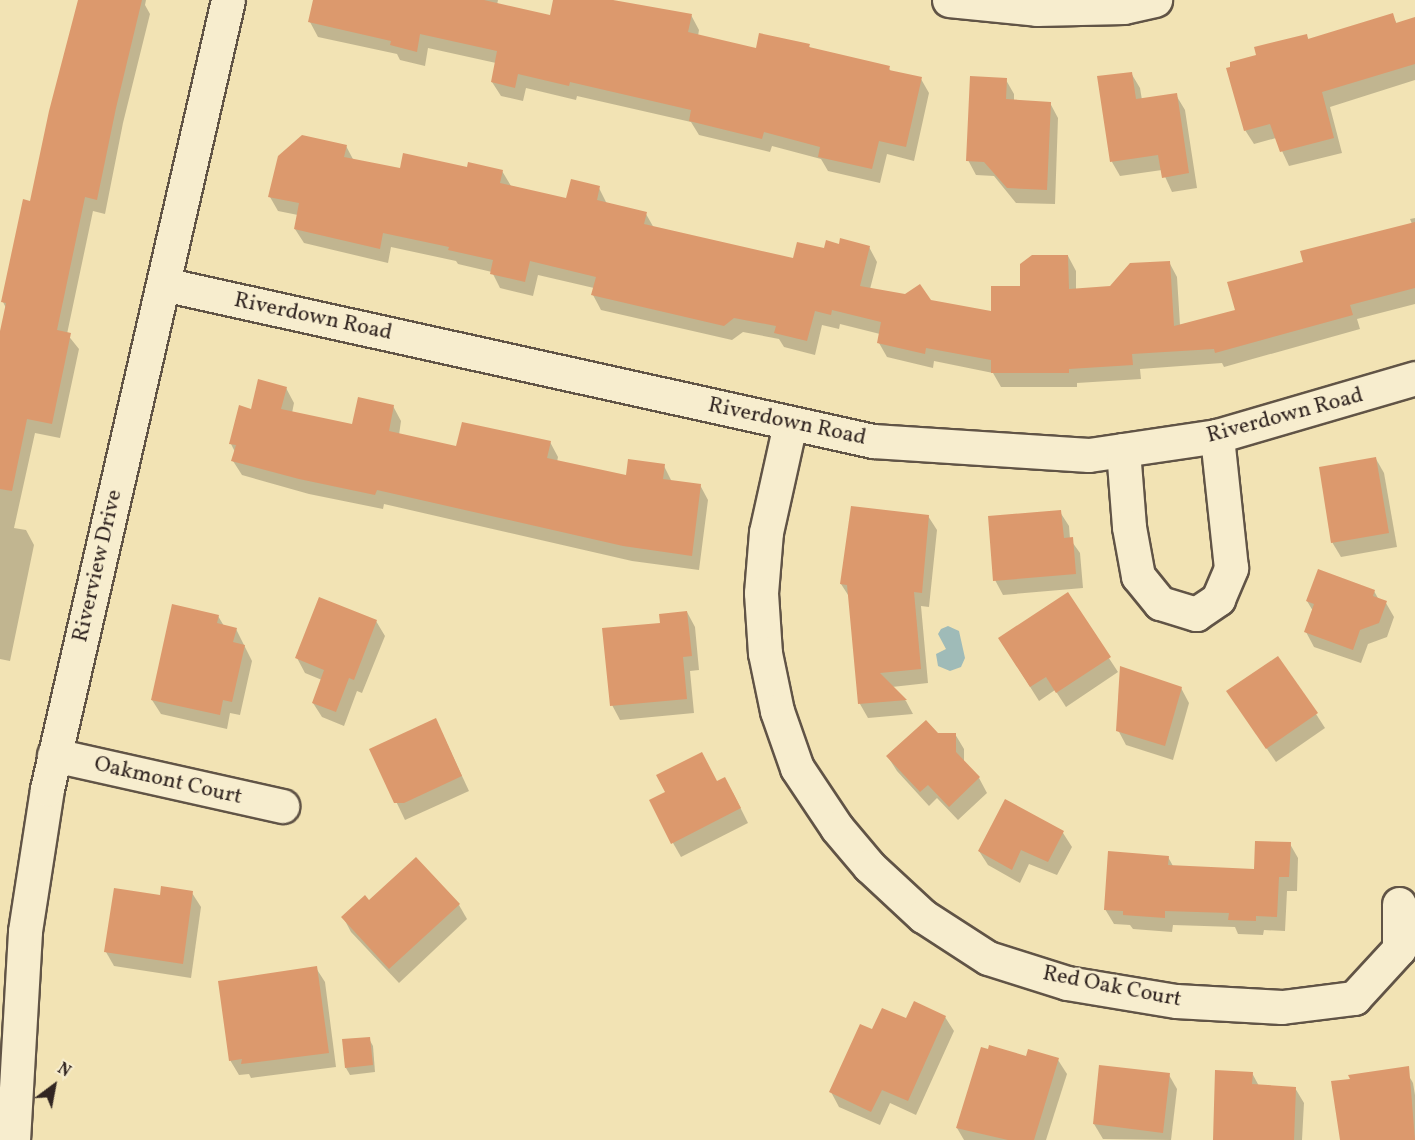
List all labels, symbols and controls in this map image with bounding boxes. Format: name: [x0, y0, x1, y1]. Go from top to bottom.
street label: Riverdown Road: [232, 287, 394, 347]
street label: Riverdown Road: [1204, 382, 1366, 450]
street label: Riverdown Road: [706, 392, 868, 452]
street label: Riverview Drive: [68, 487, 128, 645]
street label: Oakmont Court: [92, 751, 244, 811]
street label: Red Oak Court: [1040, 961, 1184, 1013]
north arrow: [24, 1056, 84, 1116]
text: N: [53, 1058, 74, 1083]

